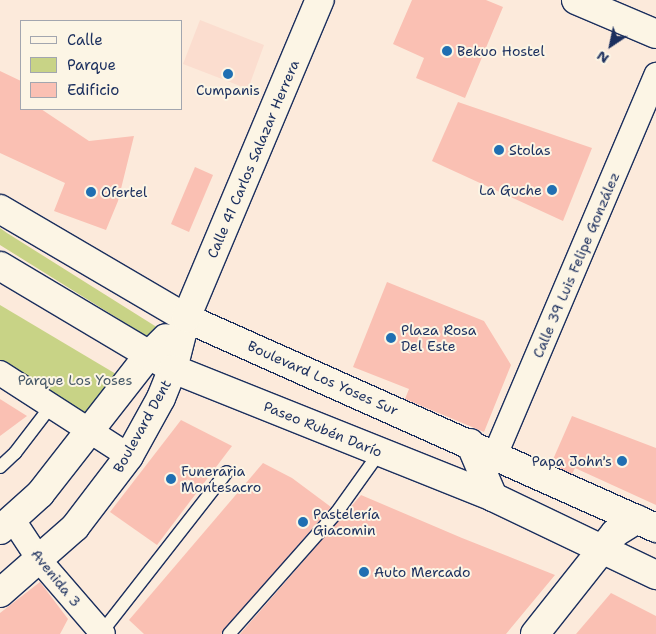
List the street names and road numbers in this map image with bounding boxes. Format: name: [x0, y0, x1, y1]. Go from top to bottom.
street label: Calle 41 Carlos Salazar Herrera: [204, 57, 302, 261]
street label: Calle 39 Luis Felipe González: [529, 170, 623, 360]
street label: Boulevard Los Yoses Sur: [245, 337, 401, 419]
street label: Boulevard Dent: [110, 377, 174, 475]
street label: Paseo Rubén Darío: [261, 398, 385, 460]
street label: Avenida 3: [28, 546, 84, 610]

